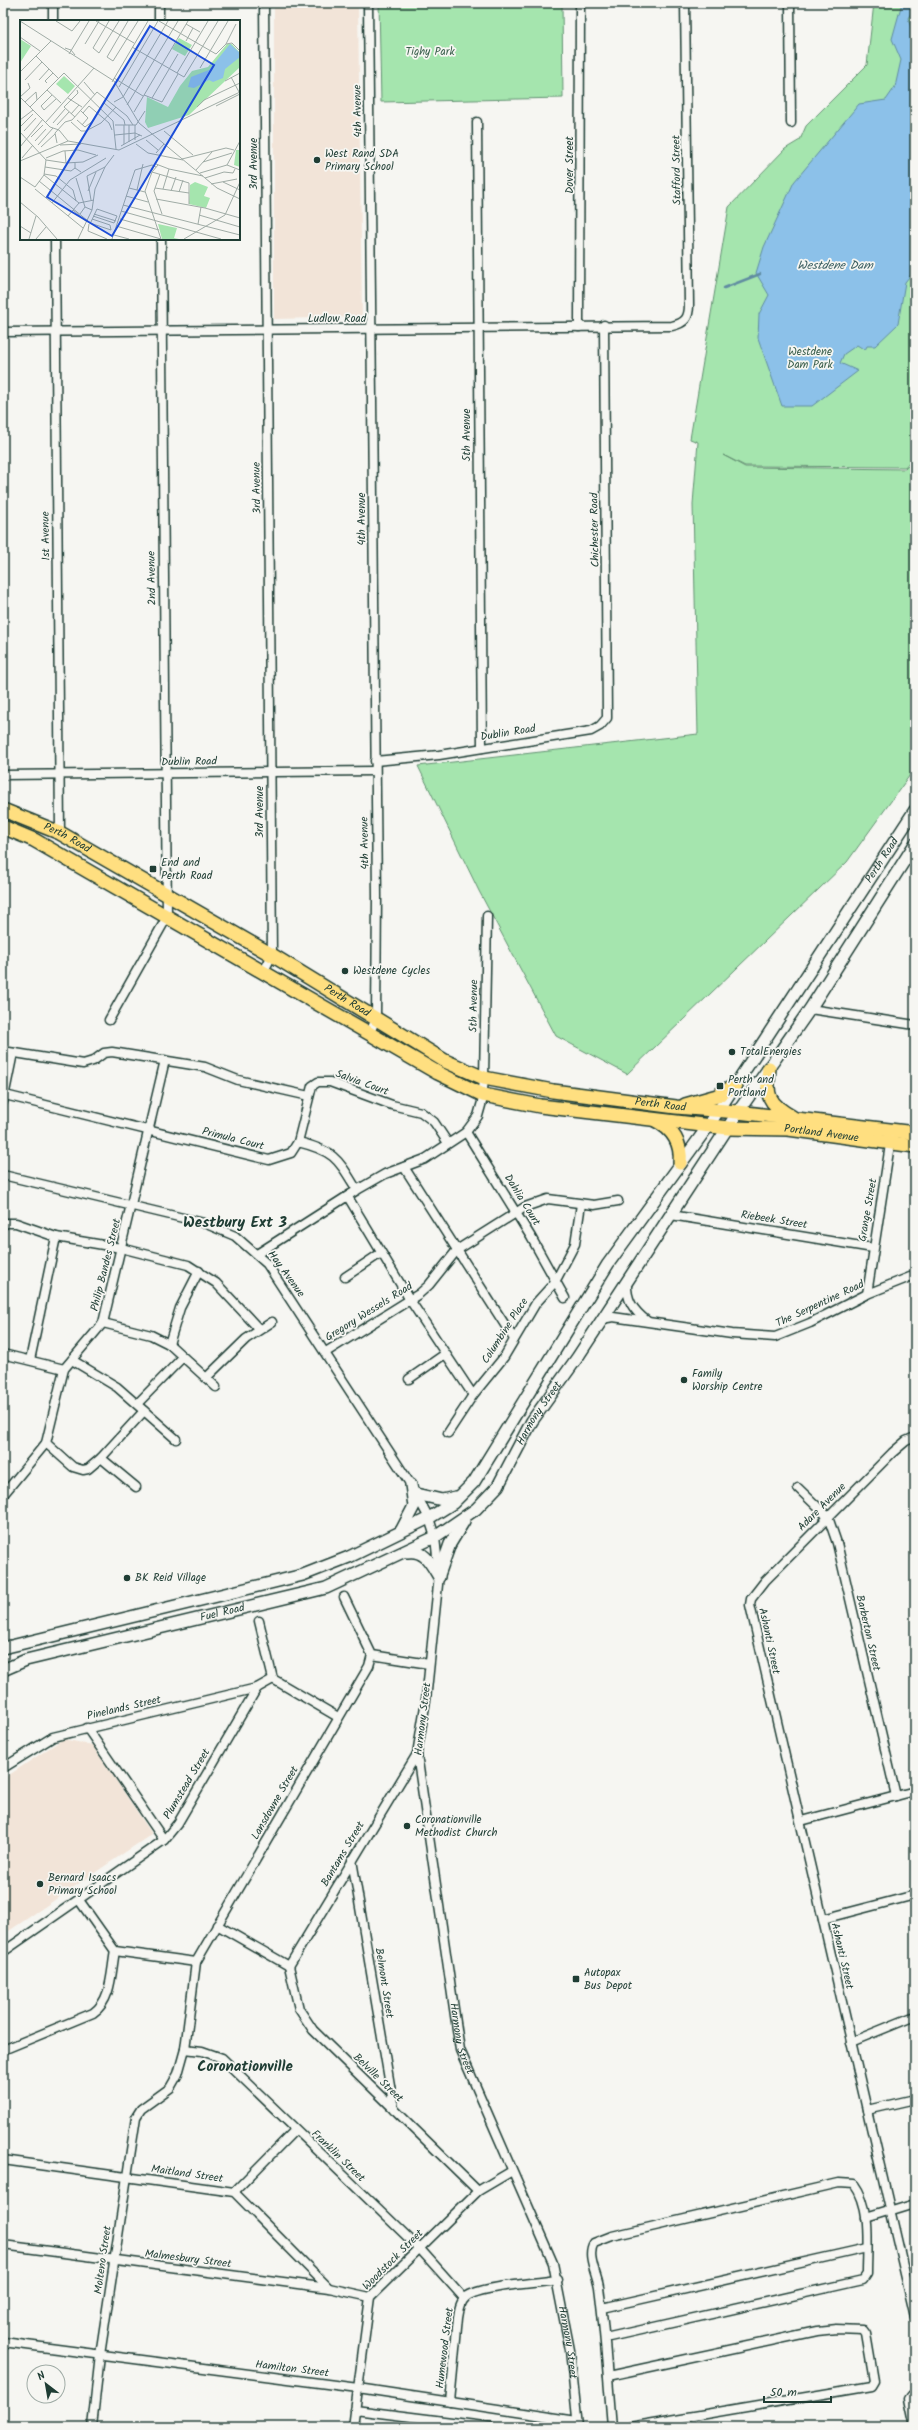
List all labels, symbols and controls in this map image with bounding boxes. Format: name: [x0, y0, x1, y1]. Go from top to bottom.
inset map: [20, 20, 240, 240]
park label: Tighy Park: [405, 43, 455, 61]
street label: 4th Avenue: [349, 84, 367, 138]
street label: Stafford Street: [667, 134, 687, 205]
street label: Dover Street: [561, 135, 579, 194]
street label: 3rd Avenue: [245, 138, 263, 190]
place label: West Rand SDA Primary School: [325, 145, 399, 176]
marker: West Rand SDA Primary School: [312, 155, 322, 165]
water label: Westdene Dam: [797, 256, 874, 275]
street label: Ludlow Road: [308, 310, 367, 328]
park label: Westdene Dam Park: [787, 343, 834, 374]
street label: 5th Avenue: [458, 409, 476, 461]
street label: 3rd Avenue: [248, 462, 266, 514]
street label: 4th Avenue: [353, 492, 371, 546]
street label: Chichester Road: [585, 492, 605, 568]
street label: 1st Avenue: [37, 511, 55, 561]
street label: 2nd Avenue: [143, 551, 161, 605]
street label: Dublin Road: [479, 720, 537, 746]
street label: Dublin Road: [161, 753, 218, 771]
street label: 3rd Avenue: [251, 786, 269, 838]
street label: 4th Avenue: [356, 816, 374, 870]
street label: Perth Road: [41, 818, 95, 858]
street label: Perth Road: [860, 834, 904, 887]
place label: End and Perth Road: [161, 854, 213, 885]
marker: End and Perth Road: [148, 864, 158, 874]
place label: Westdene Cycles: [353, 962, 430, 980]
marker: Westdene Cycles: [340, 966, 350, 976]
street label: 5th Avenue: [465, 979, 483, 1033]
street label: Perth Road: [320, 980, 374, 1022]
place label: TotalEnergies: [740, 1043, 802, 1061]
marker: TotalEnergies: [727, 1047, 737, 1057]
street label: Salvia Court: [333, 1065, 392, 1101]
place label: Perth and Portland: [728, 1071, 774, 1102]
marker: Perth and Portland: [715, 1081, 725, 1091]
street label: Perth Road: [634, 1093, 687, 1117]
street label: Portland Avenue: [784, 1120, 860, 1147]
street label: Primula Court: [200, 1123, 267, 1156]
street label: Dahlia Court: [499, 1171, 545, 1230]
street label: Grange Street: [854, 1176, 883, 1243]
street label: Riebeek Street: [739, 1206, 809, 1234]
district label: Westbury Ext 3: [183, 1211, 287, 1235]
street label: Philip Bandes Street: [86, 1216, 126, 1313]
street label: Hay Avenue: [263, 1247, 309, 1301]
street label: The Serpentine Road: [773, 1275, 868, 1332]
street label: Gregory Wessels Road: [322, 1277, 417, 1346]
street label: Columbine Place: [477, 1294, 533, 1368]
place label: Family Worship Centre: [692, 1365, 762, 1396]
marker: Family Worship Centre: [679, 1375, 689, 1385]
street label: Harmony Street: [512, 1377, 567, 1449]
street label: Adare Avenue: [793, 1478, 851, 1536]
place label: BK Reid Village: [135, 1569, 206, 1587]
marker: BK Reid Village: [122, 1573, 132, 1583]
street label: Barberton Street: [851, 1593, 886, 1674]
street label: Fuel Road: [198, 1599, 247, 1627]
street label: Ashanti Street: [753, 1606, 785, 1677]
street label: Harmony Street: [410, 1681, 436, 1756]
street label: Pinelands Street: [85, 1691, 164, 1725]
street label: Plumstead Street: [159, 1745, 216, 1823]
street label: Lansdowne Street: [247, 1762, 304, 1843]
place label: Coronationville Methodist Church: [415, 1811, 498, 1842]
street label: Bantams Street: [316, 1817, 370, 1890]
marker: Coronationville Methodist Church: [402, 1821, 412, 1831]
place label: Bernard Isaacs Primary School: [48, 1869, 117, 1900]
marker: Bernard Isaacs Primary School: [35, 1879, 45, 1889]
street label: Ashanti Street: [826, 1921, 859, 1992]
street label: Belmont Street: [370, 1947, 399, 2020]
place label: Autopax Bus Depot: [584, 1964, 633, 1995]
marker: Autopax Bus Depot: [571, 1974, 581, 1984]
street label: Harmony Street: [444, 2002, 479, 2078]
street label: Belville Street: [349, 2049, 408, 2107]
district label: Coronationville: [197, 2055, 294, 2079]
street label: Franklin Street: [307, 2126, 370, 2187]
street label: Maitland Street: [150, 2160, 225, 2188]
street label: Molteno Street: [89, 2224, 117, 2295]
street label: Woodstock Street: [358, 2225, 428, 2295]
street label: Malmesbury Street: [144, 2245, 233, 2273]
street label: Harmony Street: [553, 2305, 582, 2380]
street label: Humewood Street: [431, 2306, 459, 2390]
street label: Hamilton Street: [254, 2356, 331, 2383]
north arrow: [26, 2364, 66, 2404]
text: N: [34, 2367, 49, 2386]
scale bar: [764, 2378, 831, 2404]
text: 50 m: [770, 2383, 797, 2402]

